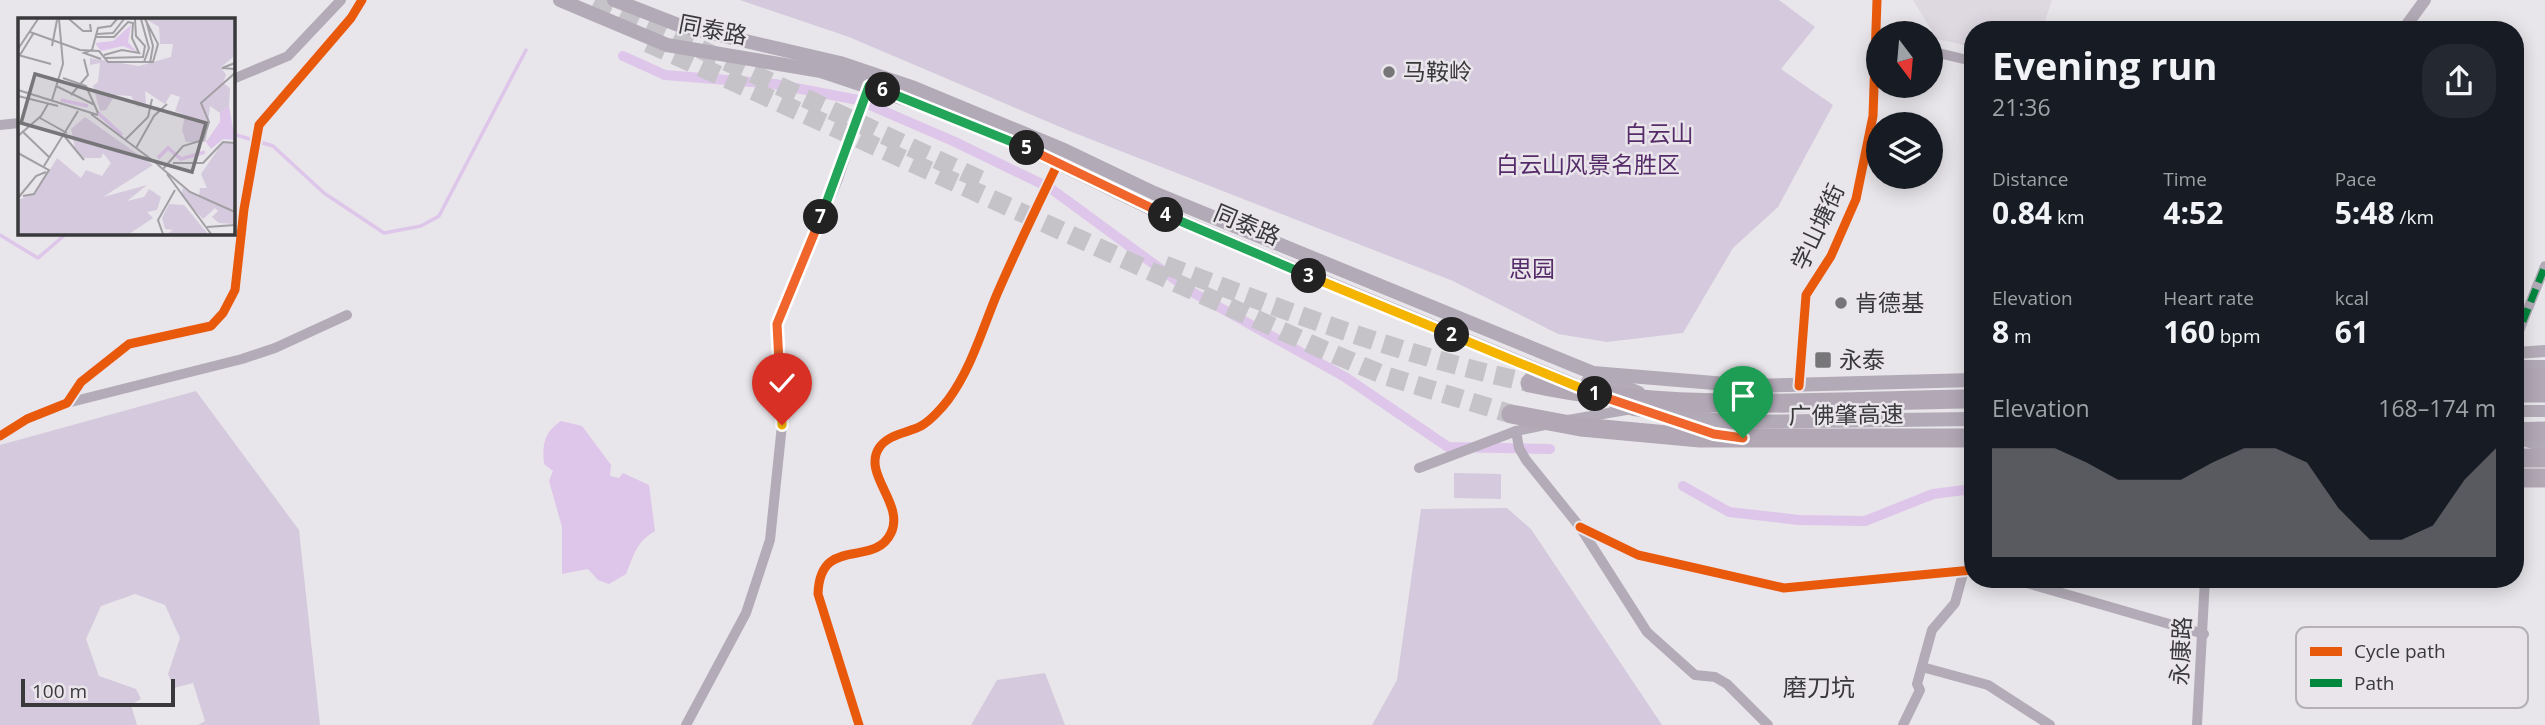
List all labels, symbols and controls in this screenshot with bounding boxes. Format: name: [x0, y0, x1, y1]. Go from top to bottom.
street label: 同泰路: [676, 7, 750, 51]
inset map: [18, 18, 234, 234]
north arrow: [1866, 21, 1942, 98]
map controls: [1866, 21, 1943, 189]
text: Evening run: [1992, 39, 2217, 91]
button: share: [2422, 44, 2496, 118]
place label: 马鞍岭: [1403, 55, 1472, 87]
marker: 马鞍岭: [1381, 64, 1397, 80]
pin: 6: [866, 72, 900, 108]
text: 6: [877, 76, 888, 102]
text: 21:36: [1992, 91, 2051, 123]
button: layers: [1866, 112, 1943, 189]
park label: 白云山: [1625, 117, 1694, 149]
pin: 5: [1010, 130, 1044, 166]
text: 5: [1021, 134, 1032, 160]
park label: 白云山风景名胜区: [1496, 148, 1680, 180]
text: Distance: [1992, 166, 2068, 192]
text: Time: [2163, 166, 2207, 192]
text: Pace: [2335, 166, 2376, 192]
street label: 学山塘街: [1783, 178, 1851, 275]
text: 0.84: [1992, 192, 2052, 233]
text: 4:52: [2163, 192, 2223, 233]
text: 5:48: [2335, 192, 2395, 233]
street label: 同泰路: [1209, 196, 1285, 252]
pin: 4: [1148, 198, 1184, 232]
pin: 7: [804, 200, 838, 234]
text: 4: [1160, 201, 1171, 227]
text: 7: [815, 203, 826, 229]
text: km: [2052, 204, 2085, 230]
text: /km: [2395, 204, 2434, 230]
park label: 思园: [1509, 252, 1555, 284]
pin: 3: [1292, 258, 1326, 294]
text: 3: [1303, 262, 1314, 288]
text: Elevation: [1992, 285, 2073, 311]
text: Heart rate: [2163, 285, 2254, 311]
text: kcal: [2335, 285, 2369, 311]
place label: 肯德基: [1855, 286, 1924, 318]
marker: 肯德基: [1833, 295, 1849, 311]
text: 8: [1992, 311, 2009, 352]
text: 160: [2163, 311, 2215, 352]
text: 61: [2335, 311, 2369, 352]
pin: 2: [1434, 318, 1470, 352]
text: 2: [1446, 321, 1457, 347]
text: m: [2009, 323, 2032, 349]
text: bpm: [2215, 323, 2261, 349]
place label: 永泰: [1839, 343, 1885, 375]
marker: 永泰: [1813, 350, 1833, 370]
pin: [752, 353, 812, 425]
icon: check: [763, 364, 801, 402]
pin: [1713, 366, 1773, 438]
pin: 1: [1578, 376, 1612, 412]
icon: arrive: [1724, 377, 1762, 415]
text: 1: [1589, 380, 1600, 406]
text: Elevation: [1992, 392, 2090, 424]
text: 168–174 m: [2378, 392, 2496, 424]
street label: 广佛肇高速: [1788, 397, 1904, 431]
street label: 永康路: [2162, 616, 2198, 686]
legend: [2296, 627, 2528, 708]
text: Cycle path: [2354, 638, 2446, 664]
district label: 磨刀坑: [1783, 670, 1855, 703]
text: Path: [2354, 670, 2394, 696]
scale bar: [21, 676, 175, 708]
text: 100 m: [32, 678, 87, 704]

